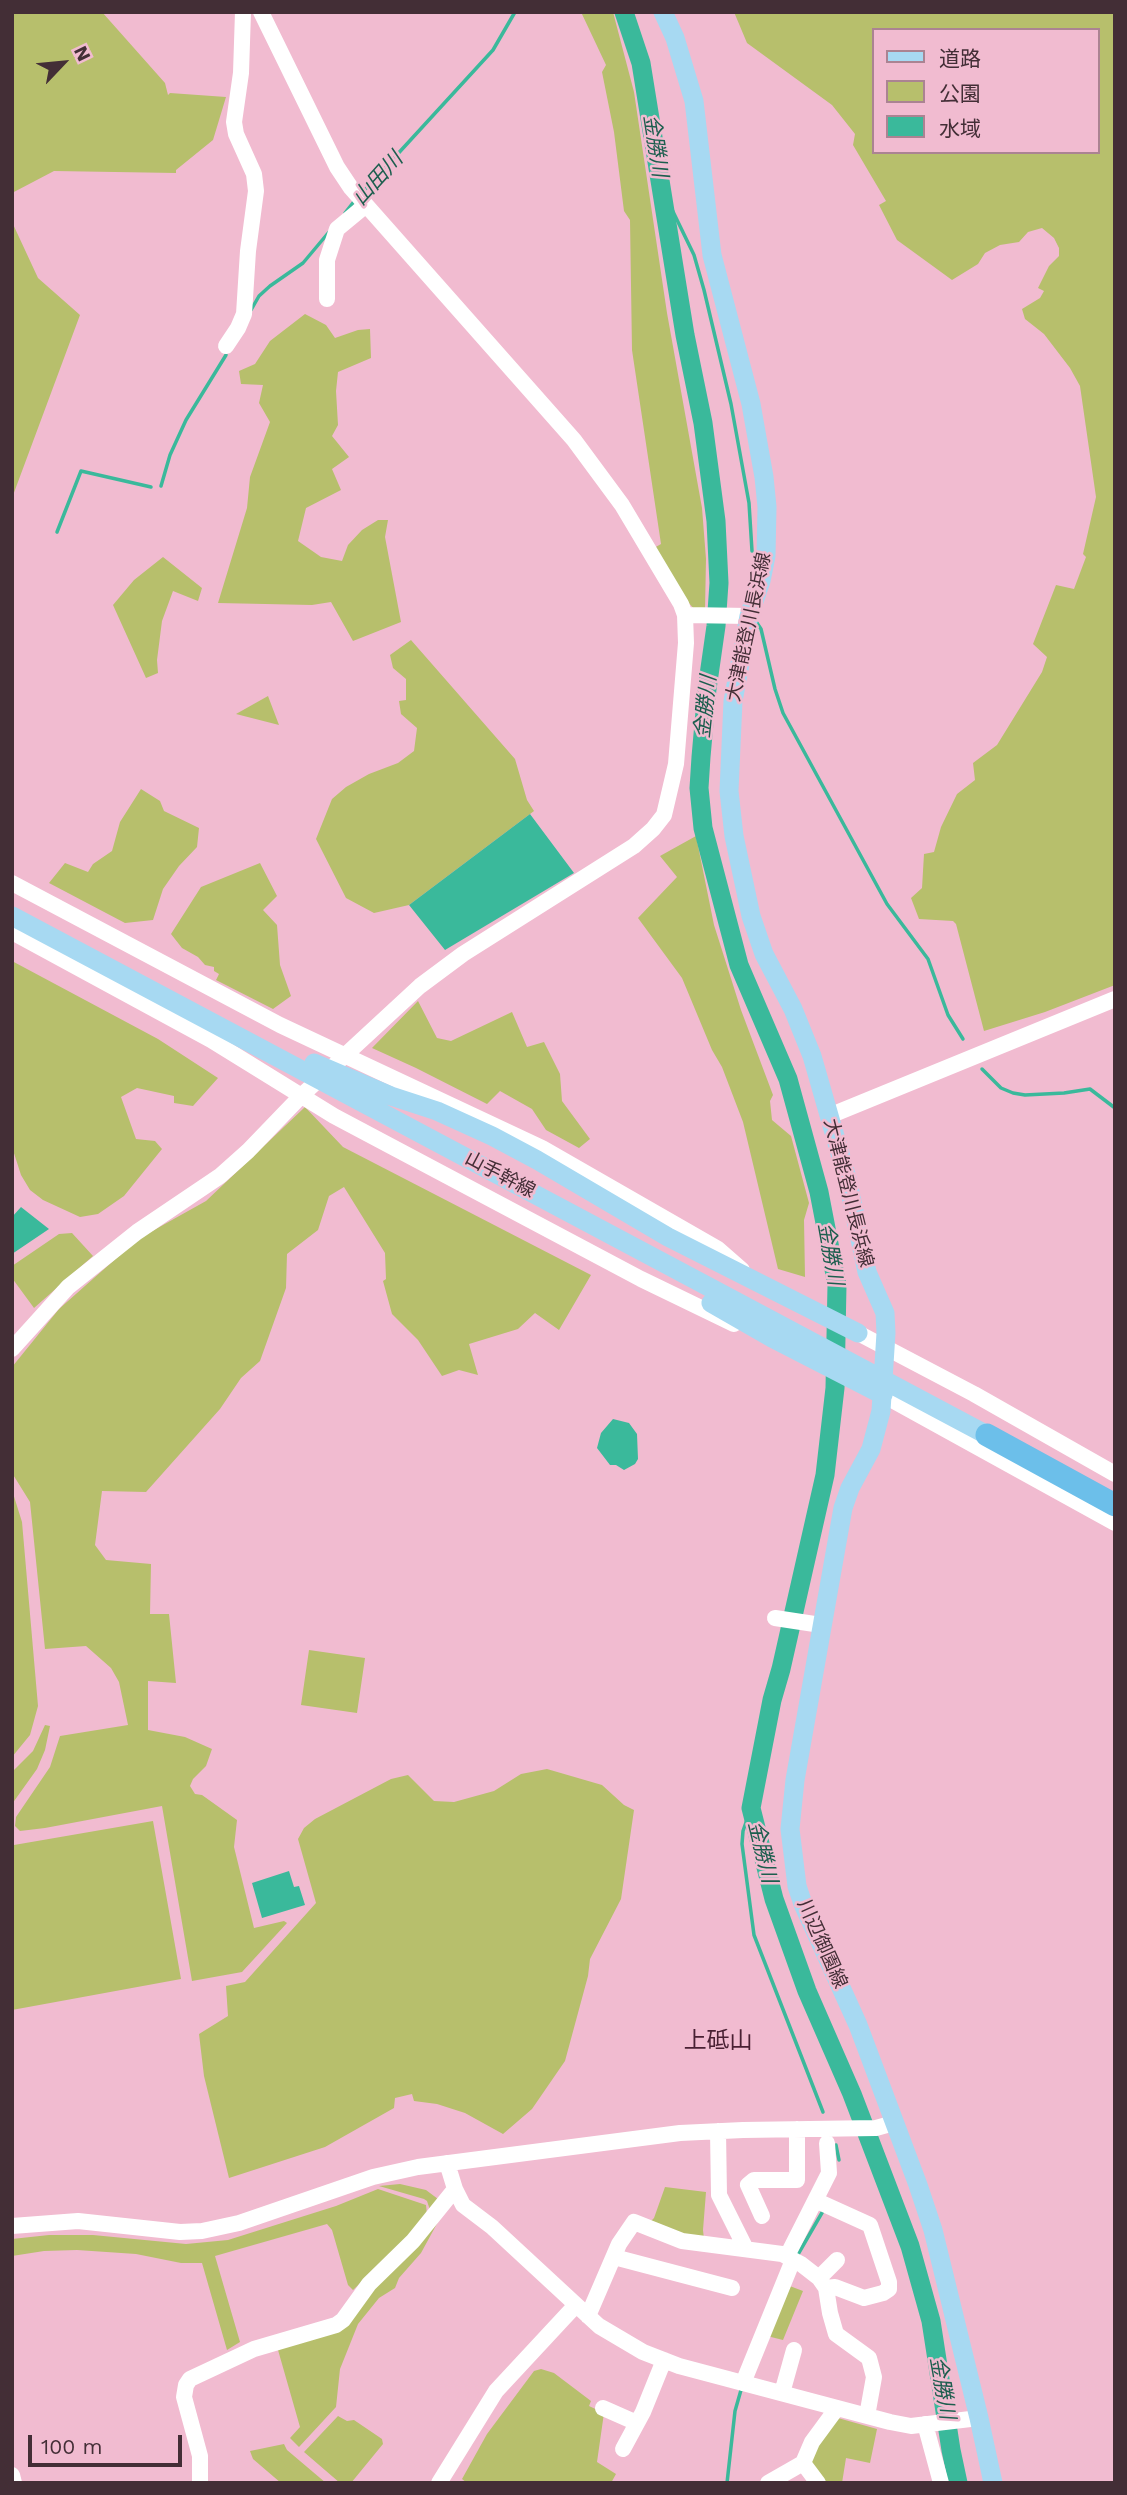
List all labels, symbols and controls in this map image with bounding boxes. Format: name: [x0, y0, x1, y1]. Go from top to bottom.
north arrow: [28, 28, 98, 98]
legend: [872, 28, 1099, 154]
text: N: [69, 42, 96, 65]
text: 道路: [939, 46, 981, 71]
text: 公園: [939, 81, 981, 106]
water label: 金勝川: [638, 113, 672, 179]
text: 水域: [939, 116, 981, 141]
water label: 山田川: [348, 147, 408, 211]
street label: 大津能登川長浜線: [722, 550, 776, 704]
water label: 金勝川: [690, 674, 722, 740]
street label: 大津能登川長浜線: [819, 1116, 877, 1270]
street label: 山手幹線: [461, 1147, 539, 1203]
water label: 金勝川: [812, 1221, 848, 1287]
water label: 金勝川: [742, 1818, 782, 1886]
street label: 川辺御園線: [792, 1896, 852, 1992]
district label: 上砥山: [684, 2027, 752, 2055]
water label: 金勝川: [924, 2355, 960, 2421]
scale bar: [32, 2422, 186, 2466]
text: 100 m: [41, 2434, 103, 2459]

